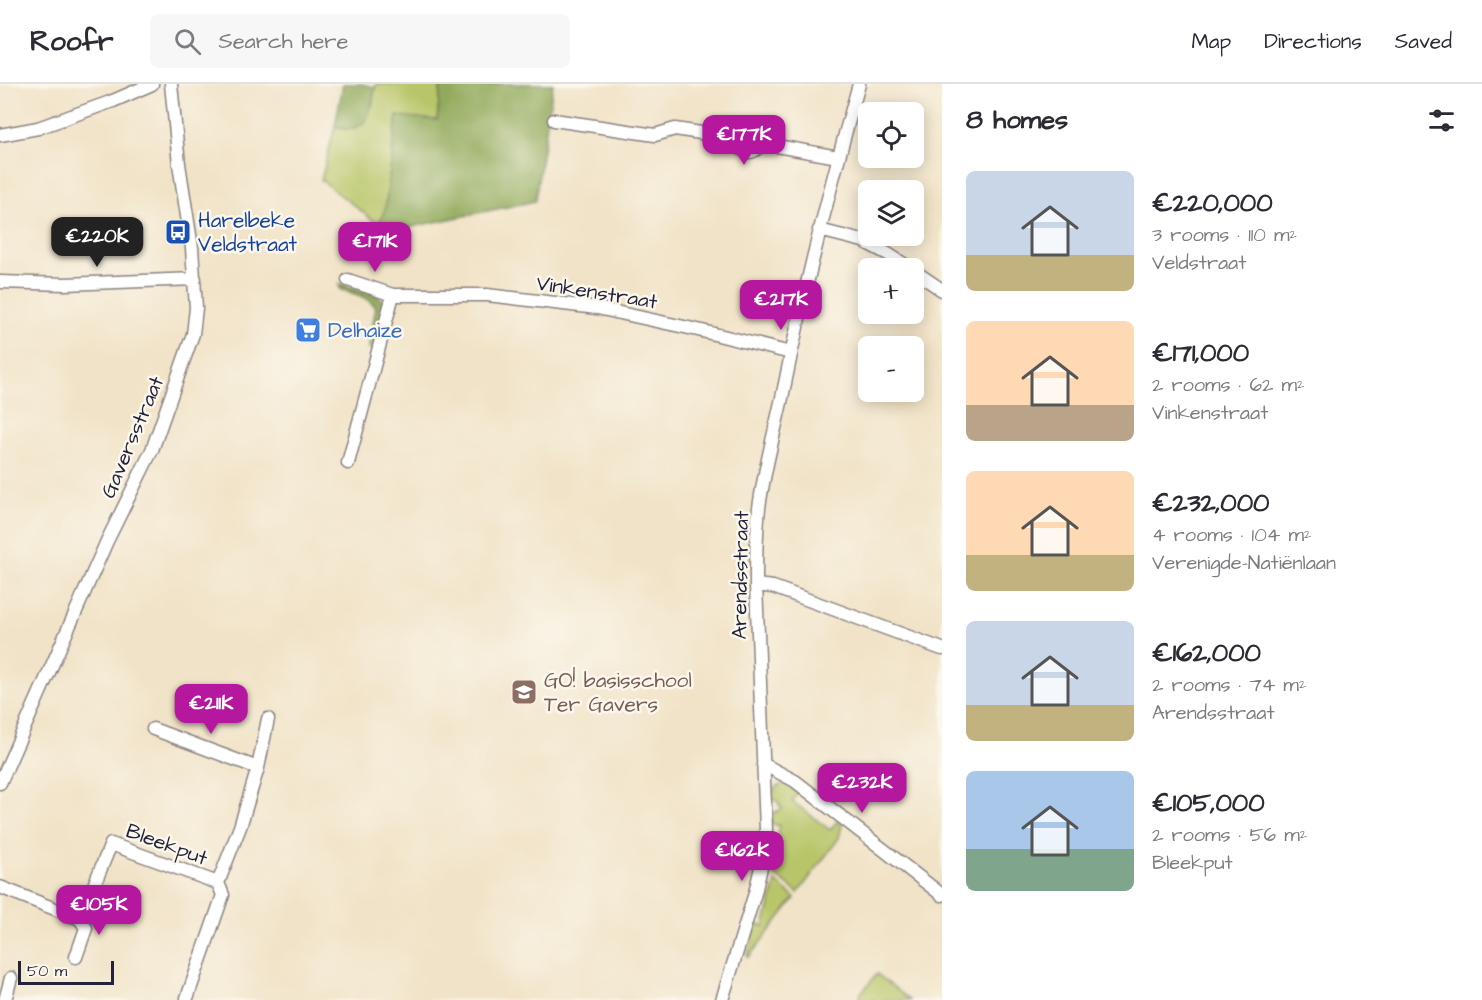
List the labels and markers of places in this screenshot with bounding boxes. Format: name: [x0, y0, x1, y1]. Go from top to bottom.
pin: €177K: [702, 115, 786, 166]
place label: Harelbeke Veldstraat: [198, 206, 298, 259]
pin: €220K: [55, 217, 139, 268]
bus stop icon: Harelbeke Veldstraat: [163, 217, 193, 247]
pin: €171K: [333, 222, 417, 273]
pin: €217K: [739, 280, 823, 331]
supermarket icon: Delhaize: [293, 315, 323, 345]
place label: Delhaize: [328, 316, 402, 345]
place label: GO! basisschool Ter Gavers: [544, 666, 692, 719]
school or university icon: GO! basisschool Ter Gavers: [509, 677, 539, 707]
pin: €211K: [169, 684, 253, 735]
pin: €232K: [820, 763, 904, 814]
pin: €162K: [700, 831, 784, 882]
pin: €105K: [57, 885, 141, 936]

